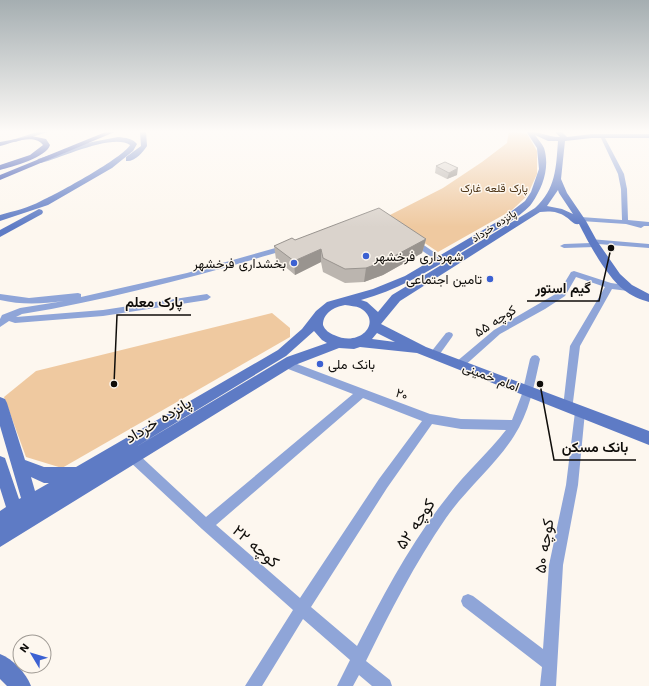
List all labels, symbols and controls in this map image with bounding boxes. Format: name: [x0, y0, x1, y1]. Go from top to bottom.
park label: پارک قلعه غارک: [460, 182, 528, 196]
street label: پانزده خرداد: [469, 207, 519, 246]
place label: شهرداری فرخشهر: [373, 249, 463, 265]
marker: شهرداری فرخشهر: [361, 251, 371, 261]
place label: بخشداری فرخشهر: [192, 256, 286, 272]
marker: بخشداری فرخشهر: [289, 258, 299, 268]
place label: تامین اجتماعی: [406, 272, 482, 288]
marker: تامین اجتماعی: [485, 274, 495, 284]
callout: گیم استور: [527, 275, 599, 301]
text: گیم استور: [534, 280, 591, 297]
callout: پارک معلم: [117, 289, 191, 315]
text: پارک معلم: [125, 294, 183, 312]
street label: کوچه ۵۵: [471, 302, 520, 342]
place label: بانک ملی: [328, 357, 375, 373]
marker: بانک ملی: [315, 359, 325, 369]
street label: امام خمینی: [460, 359, 521, 396]
street label: ۲۰: [394, 385, 410, 403]
street label: پانزده خرداد: [121, 393, 196, 449]
callout: بانک مسکن: [554, 434, 636, 460]
text: بانک مسکن: [562, 439, 628, 456]
street label: کوچه ۵۲: [391, 495, 440, 554]
street label: کوچه ۵۰: [530, 517, 560, 575]
street label: کوچه ۲۲: [228, 521, 283, 573]
north arrow: [12, 634, 52, 674]
text: N: [17, 641, 32, 655]

